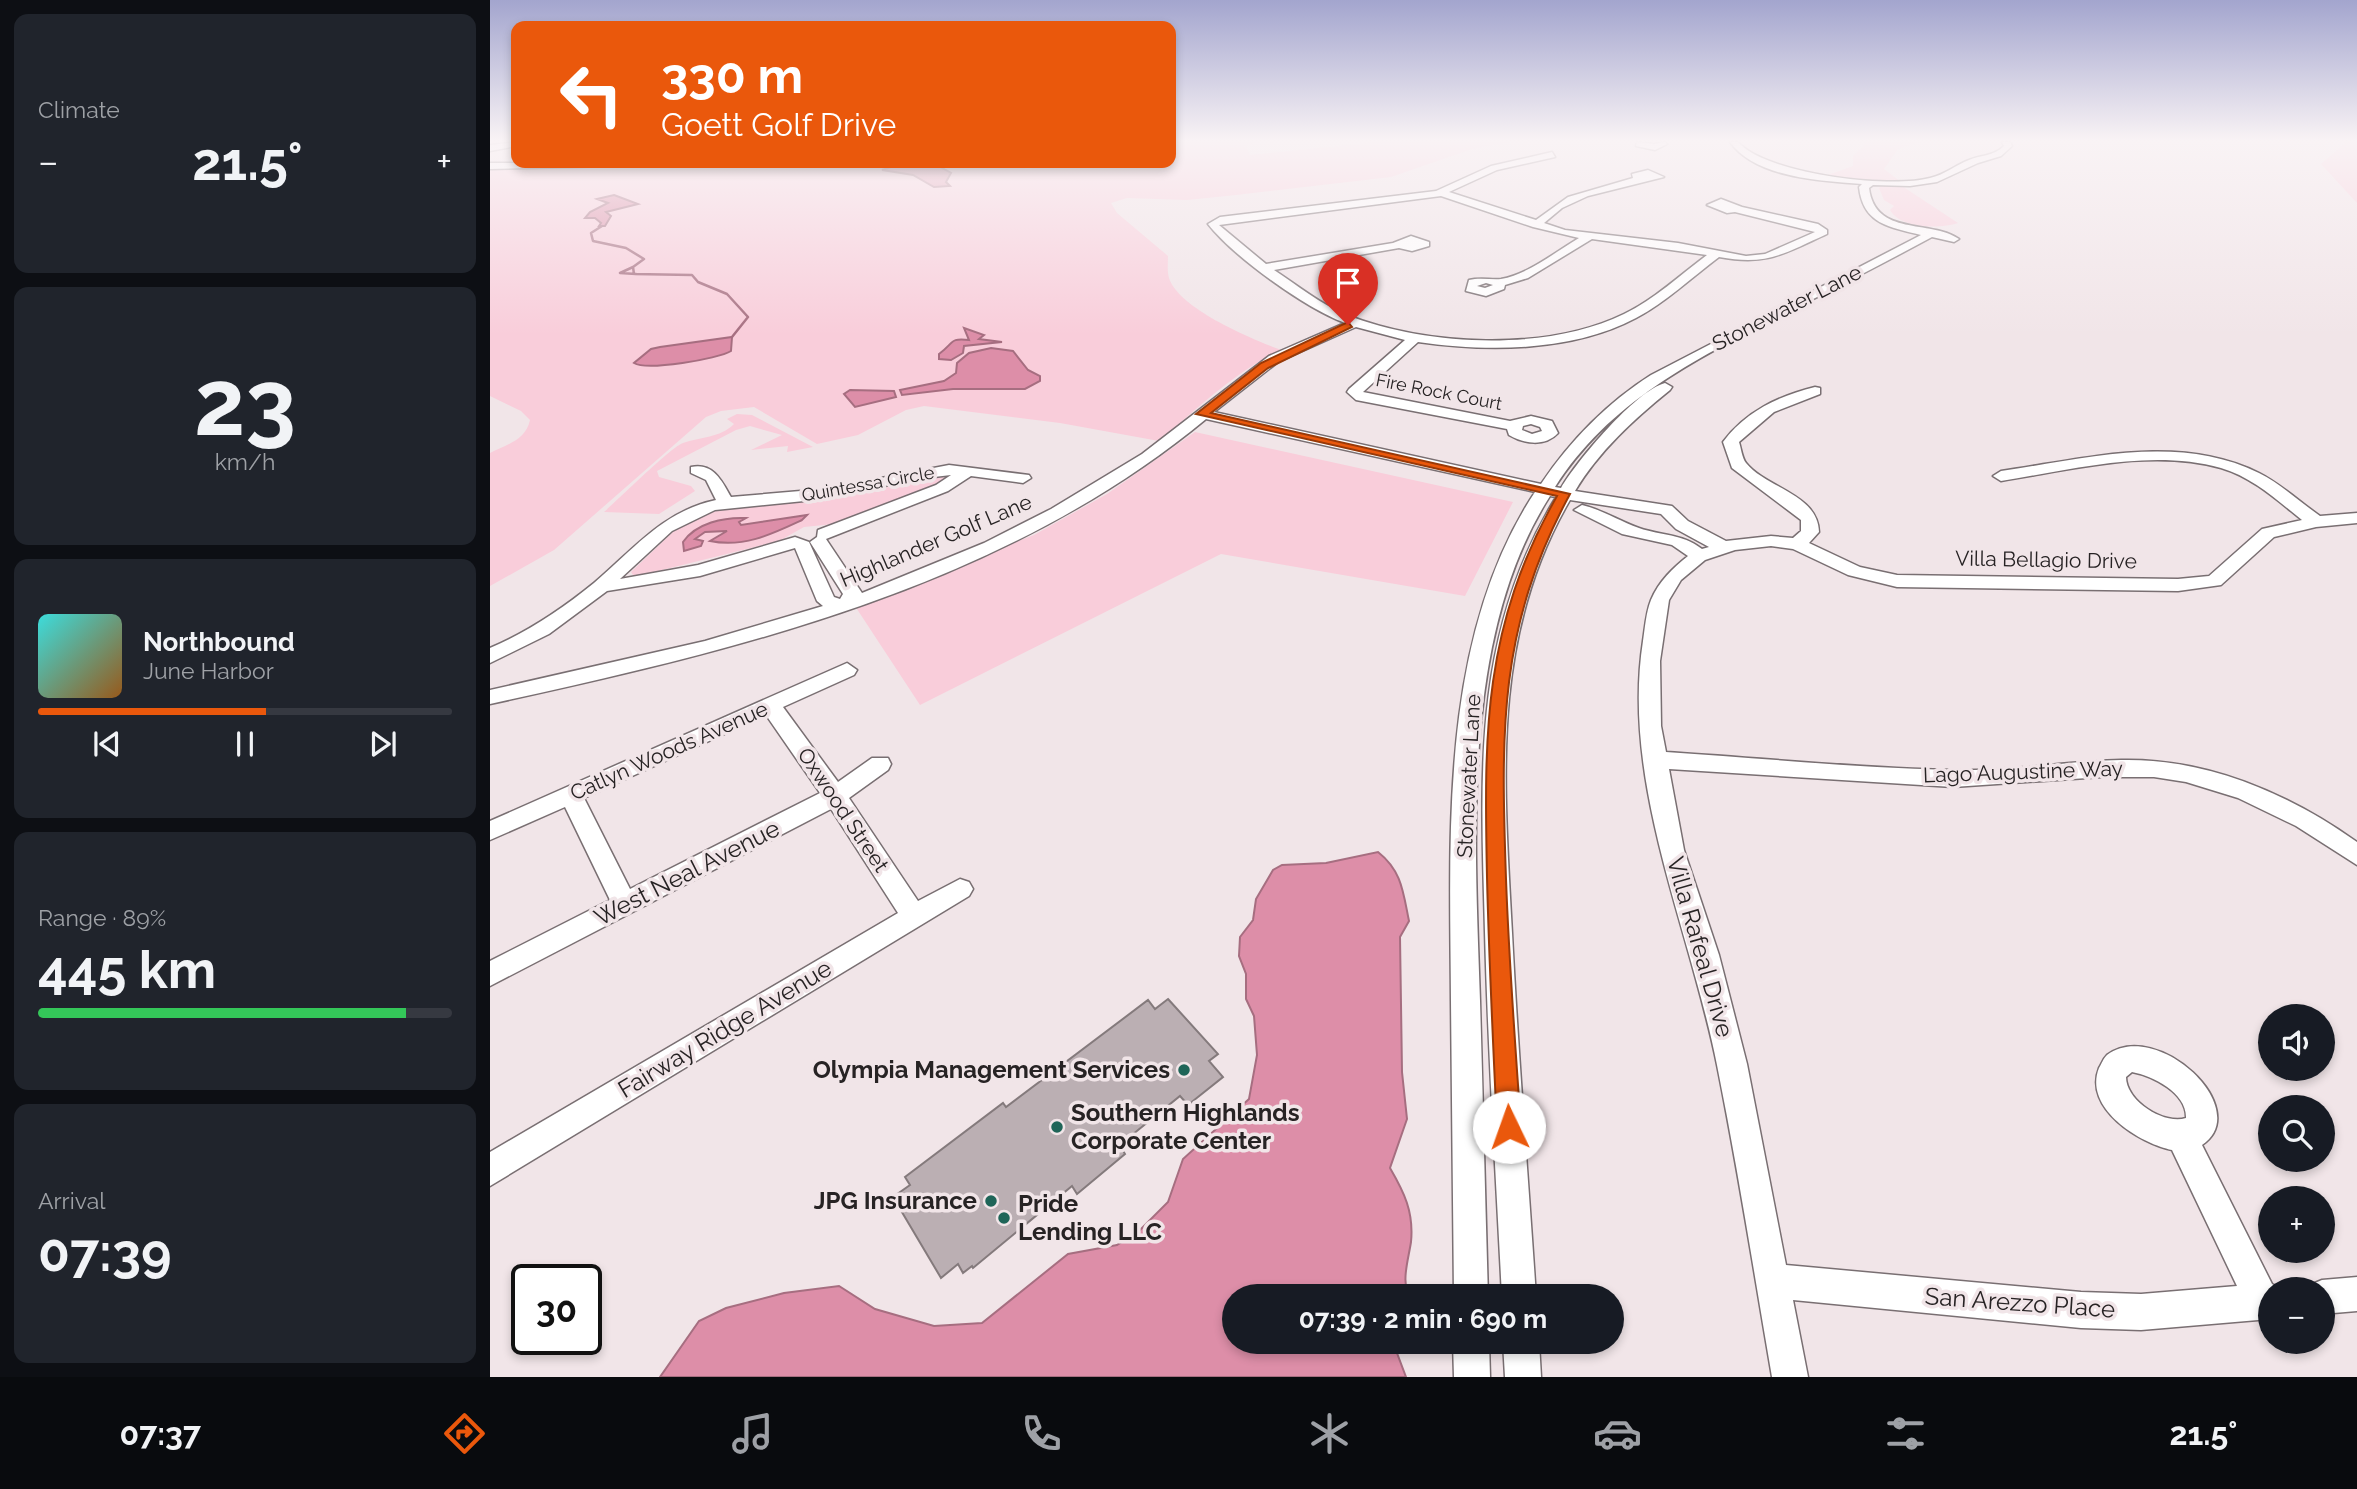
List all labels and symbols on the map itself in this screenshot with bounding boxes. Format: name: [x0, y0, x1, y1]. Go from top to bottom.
pin: [1318, 253, 1378, 325]
street label: Stonewater Lane: [1708, 259, 1866, 356]
street label: Fire Rock Court: [1374, 369, 1504, 414]
street label: Quintessa Circle: [800, 461, 936, 506]
street label: Highlander Golf Lane: [836, 489, 1035, 592]
street label: Villa Bellagio Drive: [1955, 545, 2137, 574]
street label: Stonewater Lane: [1452, 693, 1485, 859]
street label: Catlyn Woods Avenue: [566, 696, 771, 805]
street label: Oxwood Street: [793, 743, 894, 877]
street label: Lago Augustine Way: [1923, 756, 2123, 787]
street label: West Neal Avenue: [589, 813, 784, 932]
street label: Villa Rafeal Drive: [1661, 853, 1740, 1040]
street label: Fairway Ridge Avenue: [613, 953, 837, 1104]
place label: Olympia Management Services: [813, 1055, 1170, 1084]
marker: Olympia Management Services: [1176, 1062, 1192, 1078]
position arrow: [1472, 1090, 1546, 1164]
place label: Southern Highlands Corporate Center: [1071, 1098, 1300, 1155]
marker: Southern Highlands Corporate Center: [1049, 1119, 1065, 1135]
place label: JPG Insurance: [814, 1186, 977, 1215]
place label: Pride Lending LLC: [1018, 1189, 1163, 1246]
marker: JPG Insurance: [983, 1193, 999, 1209]
marker: Pride Lending LLC: [996, 1210, 1012, 1226]
speed limit sign: 30: [511, 1264, 602, 1355]
street label: San Arezzo Place: [1924, 1281, 2116, 1324]

